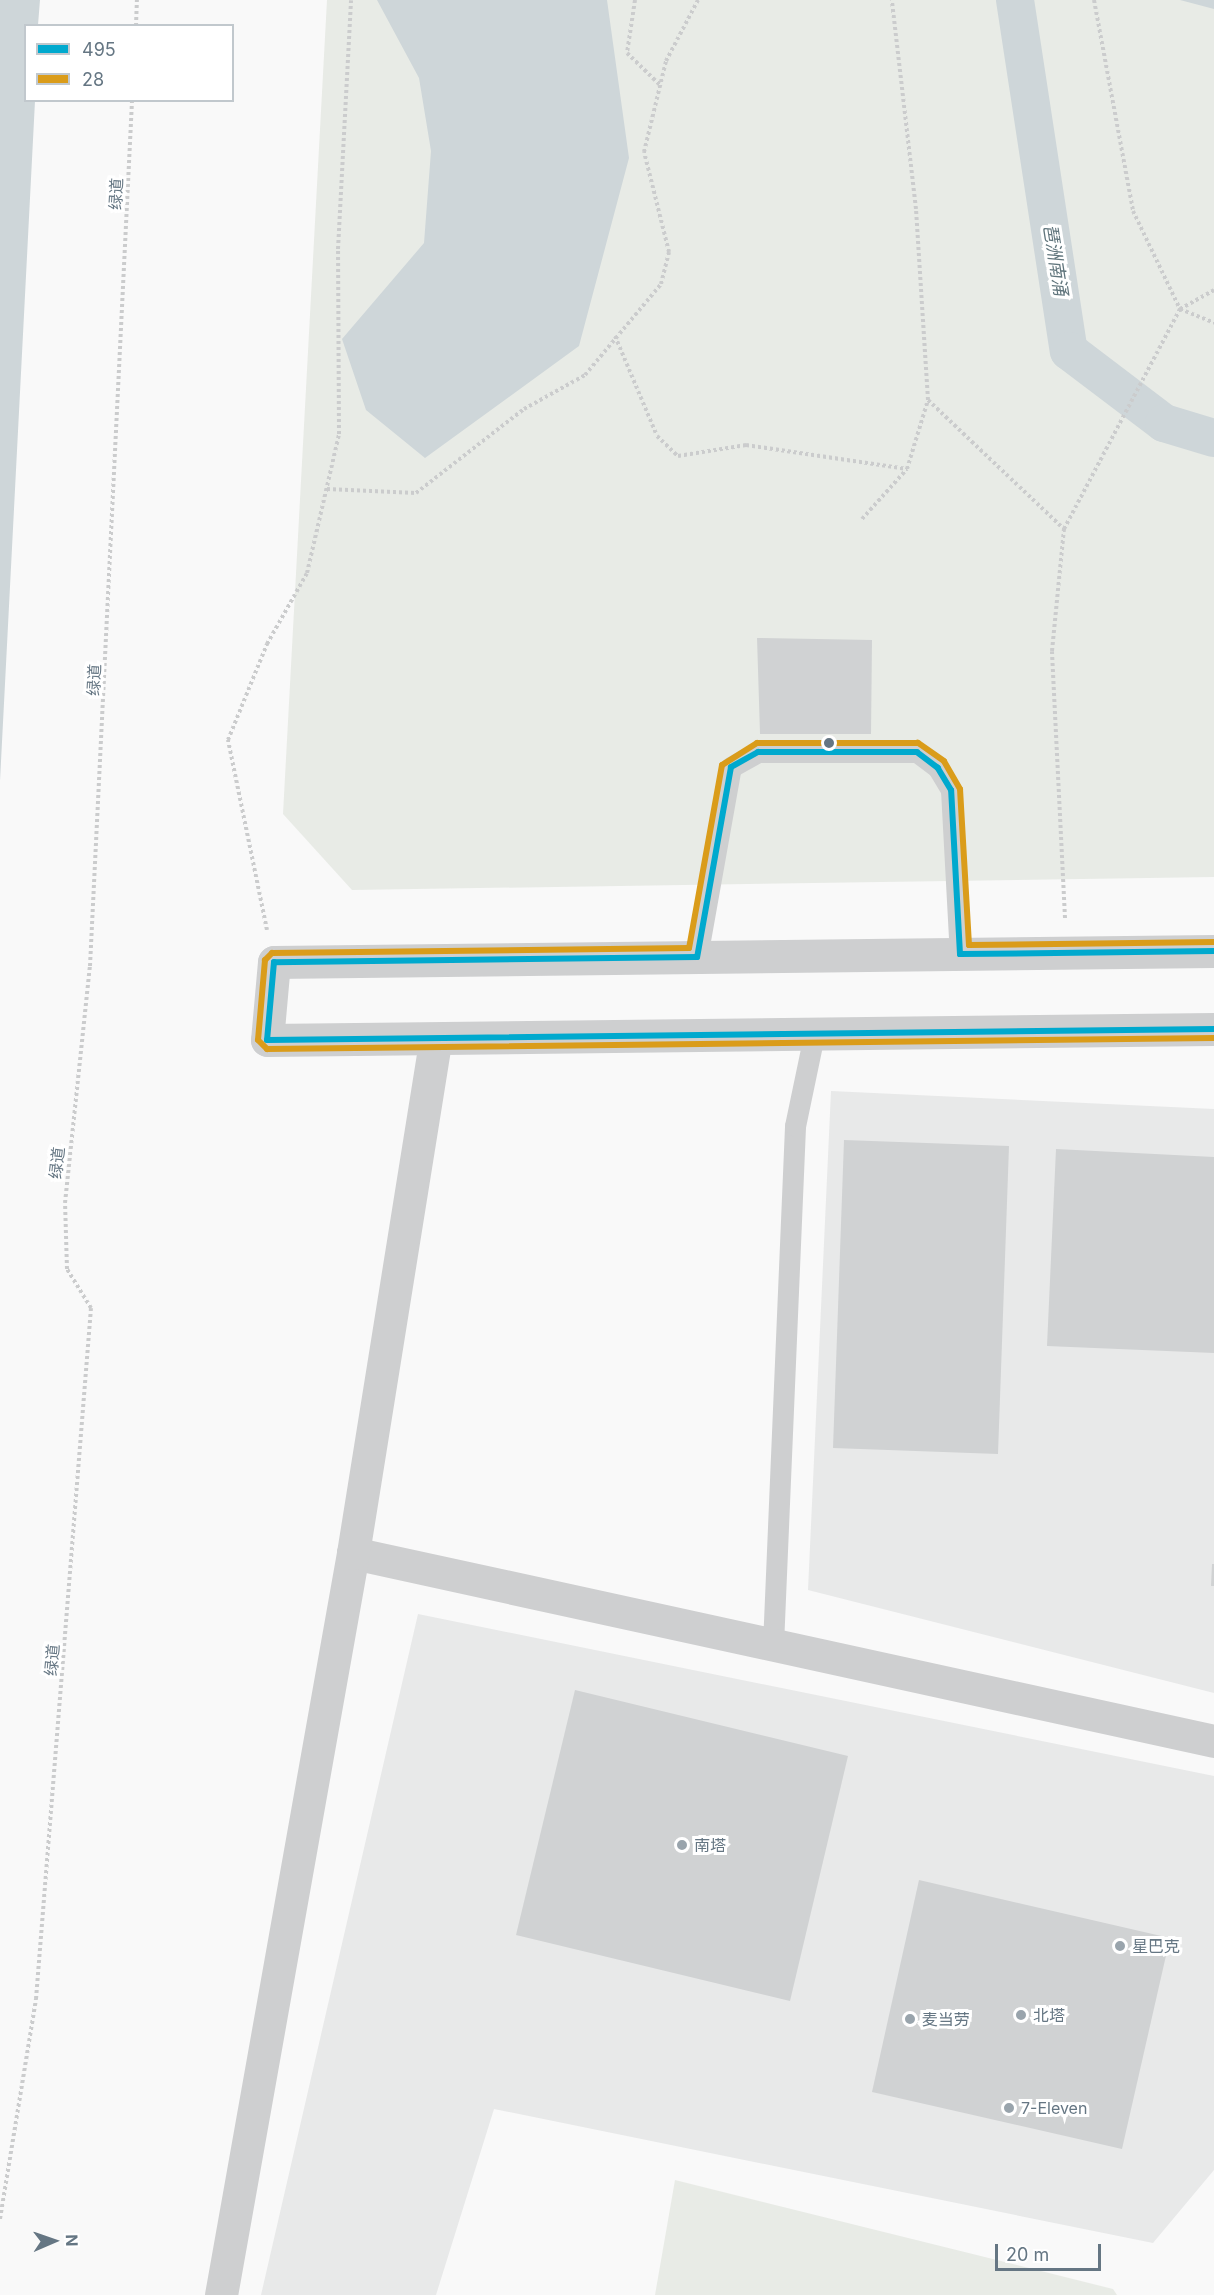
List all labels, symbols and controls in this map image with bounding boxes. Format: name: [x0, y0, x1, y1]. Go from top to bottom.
legend: [24, 24, 234, 102]
text: 495: [82, 39, 116, 60]
text: 28: [82, 69, 104, 90]
street label: 绿道: [106, 178, 126, 210]
water label: 琶洲南涌: [1039, 223, 1071, 297]
street label: 绿道: [84, 664, 104, 696]
unlabelled marker: [823, 737, 835, 749]
street label: 绿道: [46, 1146, 68, 1180]
street label: 绿道: [41, 1643, 63, 1677]
place label: 南塔: [694, 1835, 726, 1855]
marker: 南塔: [675, 1838, 689, 1852]
place label: 星巴克: [1132, 1936, 1180, 1956]
marker: 星巴克: [1113, 1939, 1127, 1953]
place label: 北塔: [1033, 2005, 1065, 2025]
marker: 北塔: [1014, 2008, 1028, 2022]
place label: 麦当劳: [922, 2009, 970, 2029]
marker: 麦当劳: [903, 2012, 917, 2026]
place label: 7-Eleven: [1021, 2098, 1087, 2118]
marker: 7-Eleven: [1002, 2101, 1016, 2115]
north arrow: [24, 2211, 84, 2271]
scale bar: [998, 2232, 1104, 2270]
text: N: [62, 2234, 82, 2247]
text: 20 m: [1006, 2244, 1049, 2265]

